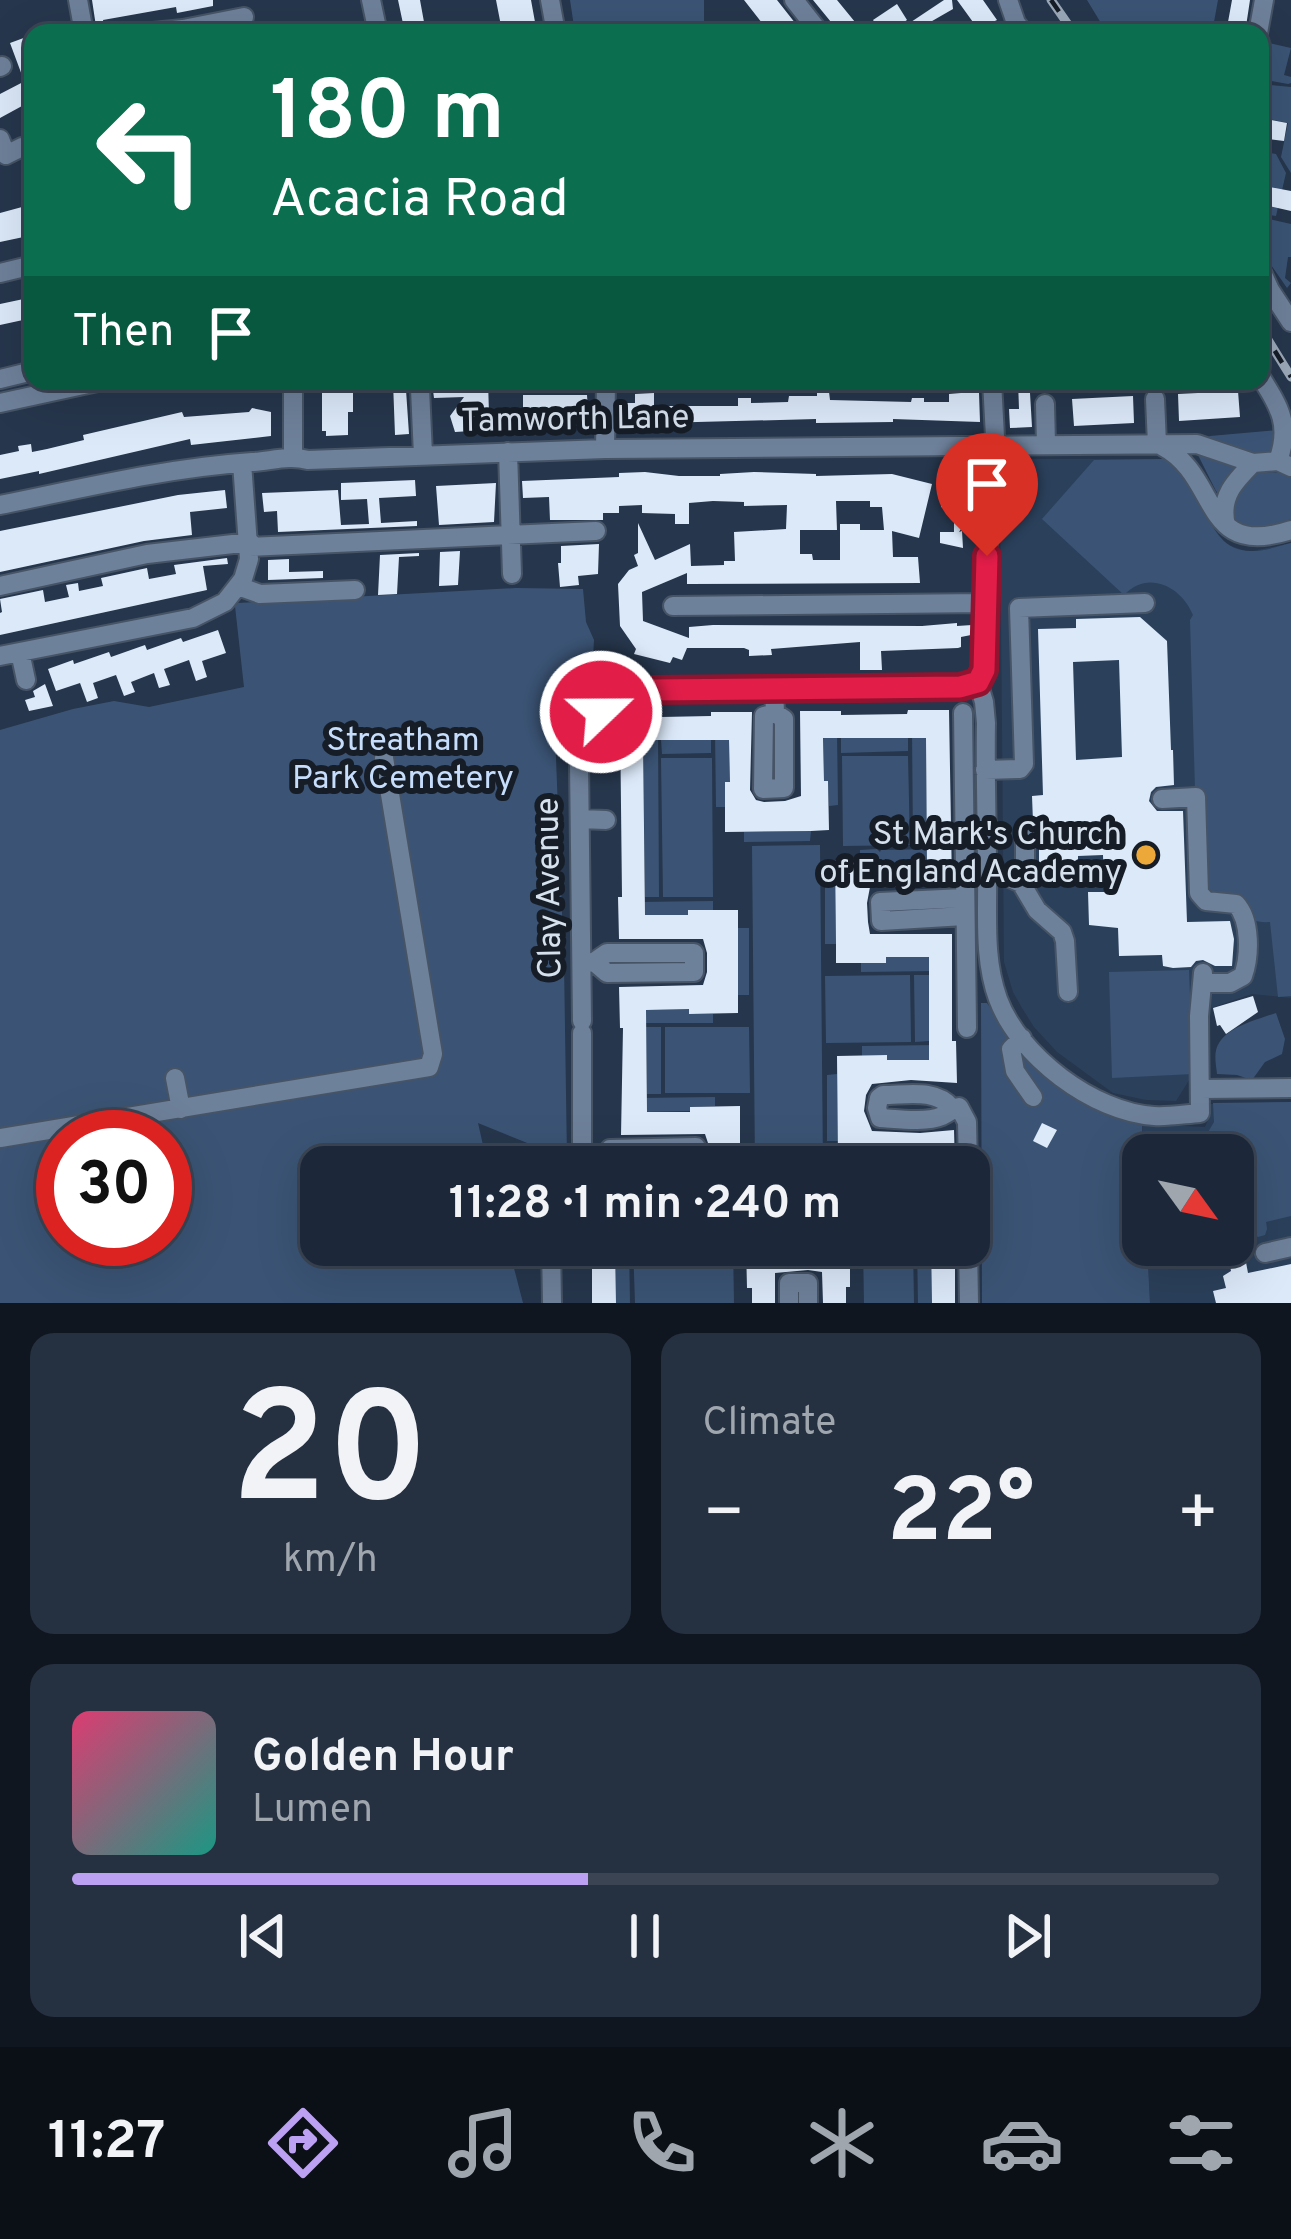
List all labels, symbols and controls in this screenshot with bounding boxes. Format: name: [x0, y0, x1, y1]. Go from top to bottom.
text: 180 m: [270, 63, 505, 169]
icon: left: [72, 72, 228, 228]
text: Acacia Road: [270, 167, 569, 236]
icon: arrive: [198, 300, 264, 366]
text: Then: [72, 305, 174, 362]
street label: Tamworth Lane: [460, 398, 690, 444]
pin: [936, 433, 1038, 556]
icon: arrive: [954, 451, 1020, 517]
position arrow: [538, 649, 664, 775]
park label: Streatham Park Cemetery: [292, 721, 514, 801]
street label: Clay Avenue: [528, 797, 574, 979]
place label: St Mark's Church of England Academy: [819, 815, 1122, 895]
marker: St Mark's Church of England Academy: [1133, 842, 1159, 868]
speed limit sign: 30: [36, 1110, 192, 1266]
north arrow: [1122, 1134, 1254, 1266]
map controls: [1122, 1134, 1254, 1266]
text: 11:28 · 1 min · 240 m: [449, 1177, 841, 1234]
text: 20: [231, 1360, 429, 1558]
text: Climate: [703, 1400, 836, 1449]
text: 22°: [887, 1460, 1035, 1573]
text: −: [703, 1475, 745, 1558]
text: +: [1176, 1475, 1219, 1558]
text: km/h: [283, 1537, 378, 1586]
text: Golden Hour: [252, 1730, 514, 1787]
text: Lumen: [252, 1787, 373, 1836]
icon: previous: [230, 1903, 296, 1969]
icon: pause: [612, 1903, 678, 1969]
icon: next: [995, 1903, 1061, 1969]
icon: directions: [261, 2101, 345, 2185]
icon: music: [441, 2101, 525, 2185]
icon: phone: [620, 2101, 704, 2185]
icon: climate: [800, 2101, 884, 2185]
icon: car: [980, 2101, 1064, 2185]
icon: filters: [1159, 2101, 1243, 2185]
text: 11:27: [48, 2109, 166, 2178]

